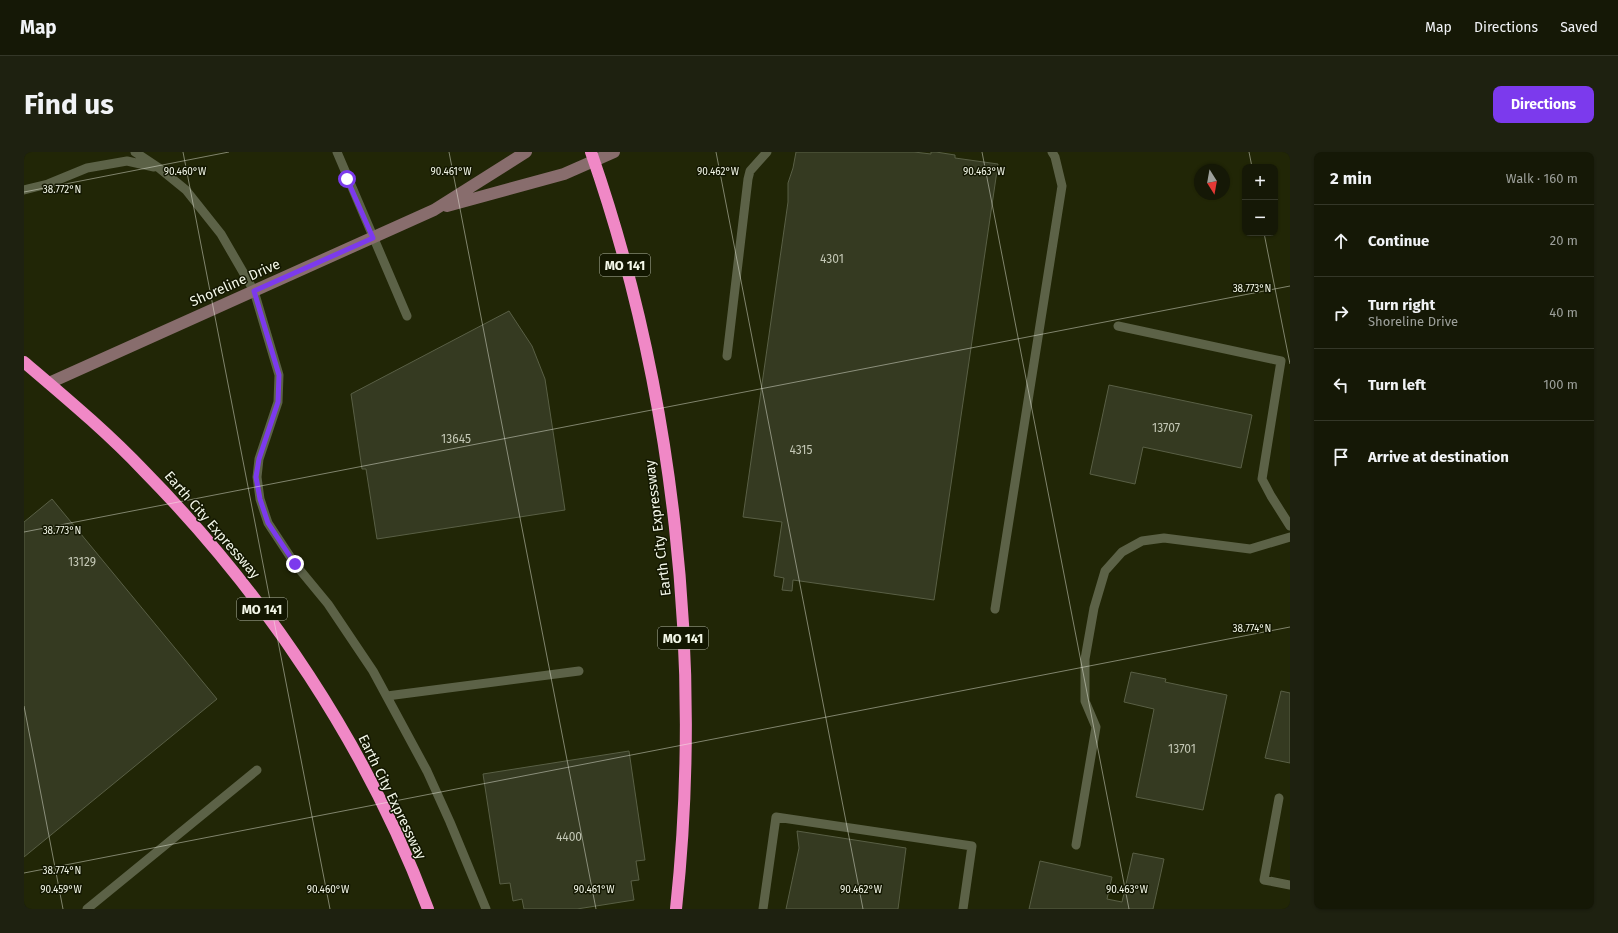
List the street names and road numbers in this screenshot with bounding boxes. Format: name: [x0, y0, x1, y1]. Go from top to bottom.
road number: MO 141: [600, 254, 650, 276]
street label: Shoreline Drive: [187, 255, 283, 311]
street label: Earth City Expressway: [641, 459, 675, 597]
street label: Earth City Expressway: [161, 468, 263, 582]
road number: MO 141: [237, 598, 287, 620]
road number: MO 141: [658, 627, 708, 649]
street label: Earth City Expressway: [354, 732, 430, 862]

